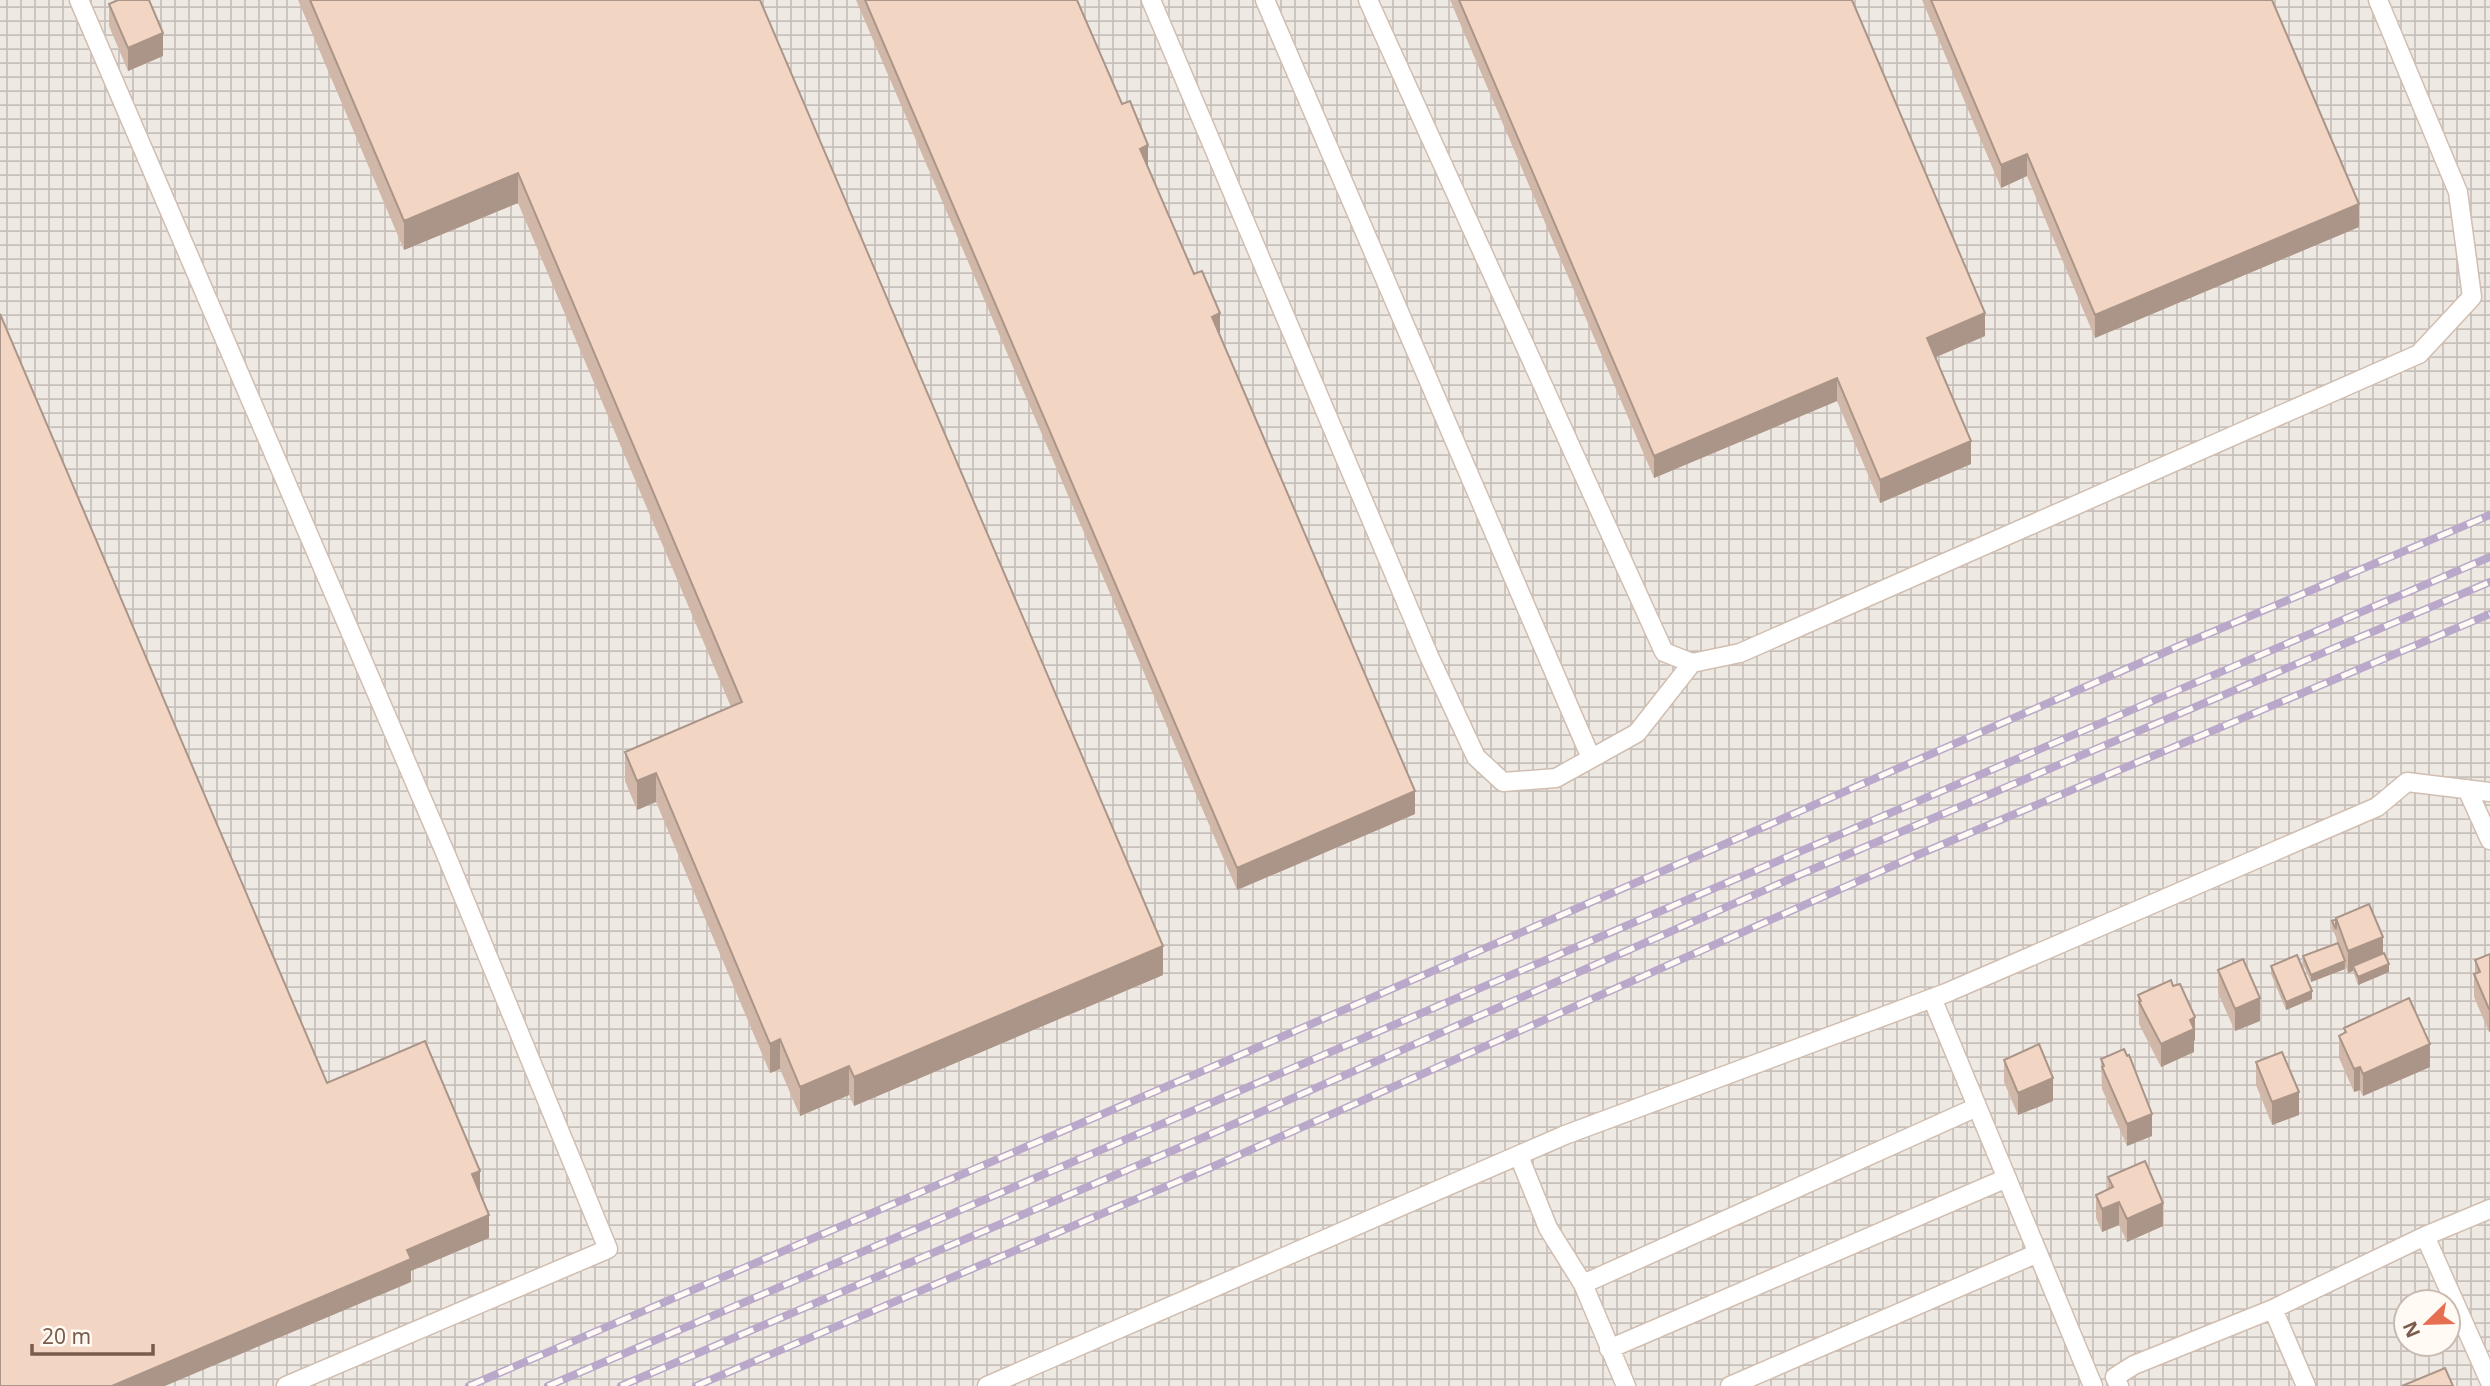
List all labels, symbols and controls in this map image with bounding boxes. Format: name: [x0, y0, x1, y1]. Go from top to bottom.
north arrow: [2392, 1288, 2462, 1358]
scale bar: [32, 1312, 152, 1356]
text: N: [2396, 1317, 2426, 1342]
text: 20 m: [42, 1322, 91, 1350]

